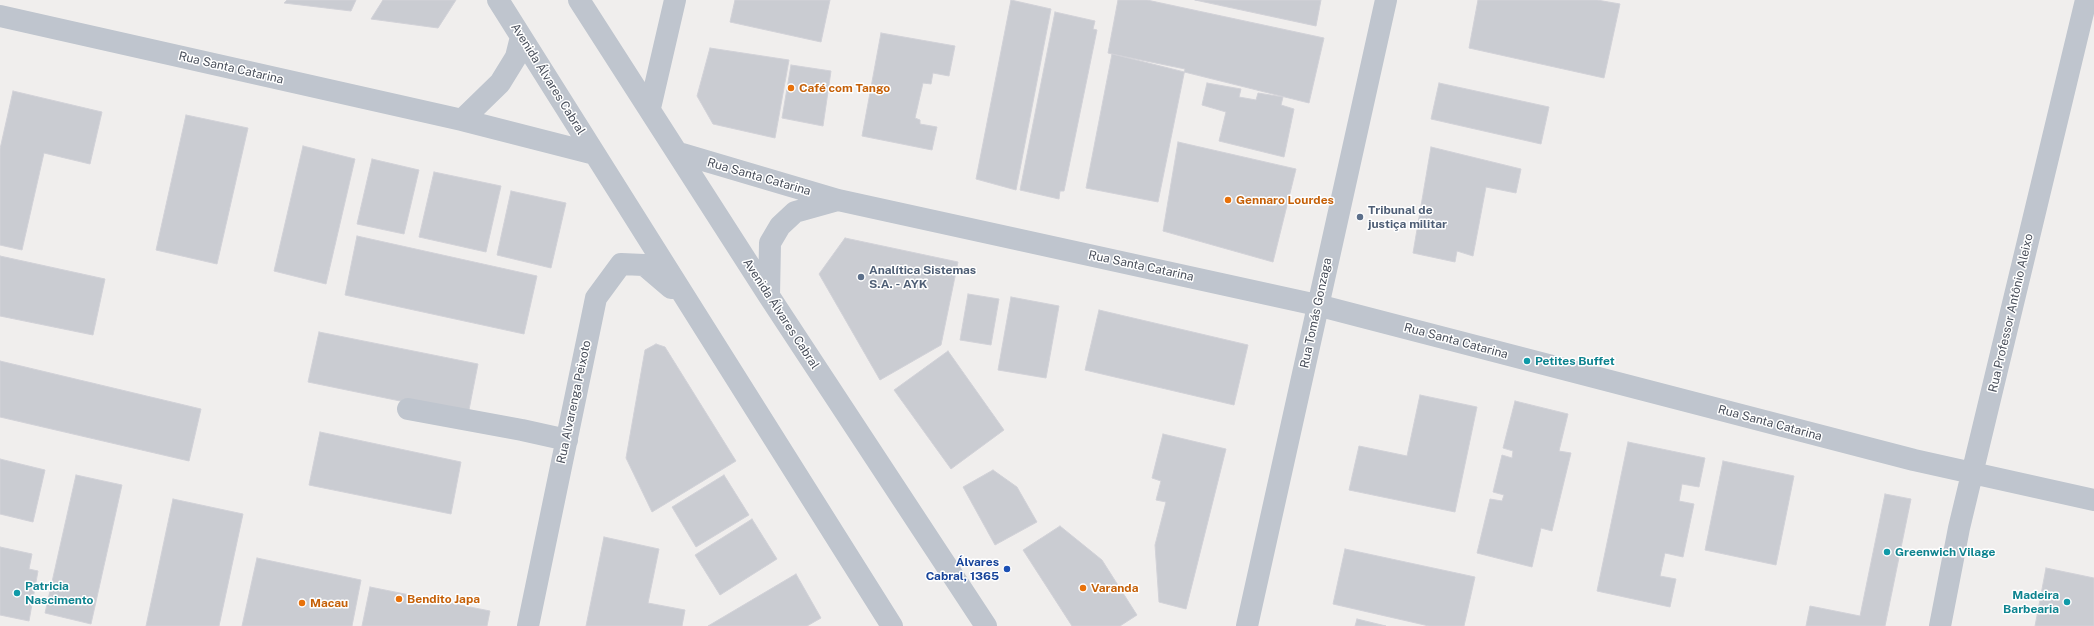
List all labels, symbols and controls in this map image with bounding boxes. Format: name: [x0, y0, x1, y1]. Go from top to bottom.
street label: Avenida Álvares Cabral: [508, 21, 588, 137]
street label: Rua Santa Catarina: [177, 49, 285, 87]
place label: Café com Tango: [799, 81, 890, 95]
marker: Café com Tango: [786, 83, 796, 93]
street label: Rua Santa Catarina: [706, 155, 812, 199]
place label: Gennaro Lourdes: [1236, 193, 1334, 207]
marker: Gennaro Lourdes: [1223, 195, 1233, 205]
place label: Tribunal de justiça militar: [1368, 203, 1447, 231]
marker: Tribunal de justiça militar: [1355, 212, 1365, 222]
street label: Rua Professor Antônio Aleixo: [1986, 232, 2036, 394]
street label: Rua Santa Catarina: [1087, 248, 1195, 284]
street label: Avenida Álvares Cabral: [740, 256, 822, 372]
street label: Rua Tomás Gonzaga: [1297, 257, 1335, 369]
place label: Analítica Sistemas S.A. - AYK: [869, 263, 976, 291]
marker: Analítica Sistemas S.A. - AYK: [856, 272, 866, 282]
street label: Rua Santa Catarina: [1402, 320, 1510, 362]
street label: Rua Alvarenga Peixoto: [554, 339, 594, 465]
place label: Petites Buffet: [1535, 354, 1615, 368]
marker: Petites Buffet: [1522, 356, 1532, 366]
street label: Rua Santa Catarina: [1716, 402, 1824, 444]
place label: Greenwich Vilage: [1895, 545, 1995, 559]
marker: Greenwich Vilage: [1882, 547, 1892, 557]
place label: Álvares Cabral, 1365: [926, 555, 999, 583]
marker: Álvares Cabral, 1365: [1002, 564, 1012, 574]
place label: Patricia Nascimento: [25, 579, 93, 607]
place label: Varanda: [1091, 581, 1138, 595]
marker: Varanda: [1078, 583, 1088, 593]
marker: Patricia Nascimento: [12, 588, 22, 598]
place label: Madeira Barbearia: [2003, 588, 2059, 616]
place label: Bendito Japa: [407, 592, 480, 606]
marker: Bendito Japa: [394, 594, 404, 604]
place label: Macau: [310, 596, 348, 610]
marker: Madeira Barbearia: [2062, 597, 2072, 607]
marker: Macau: [297, 598, 307, 608]

